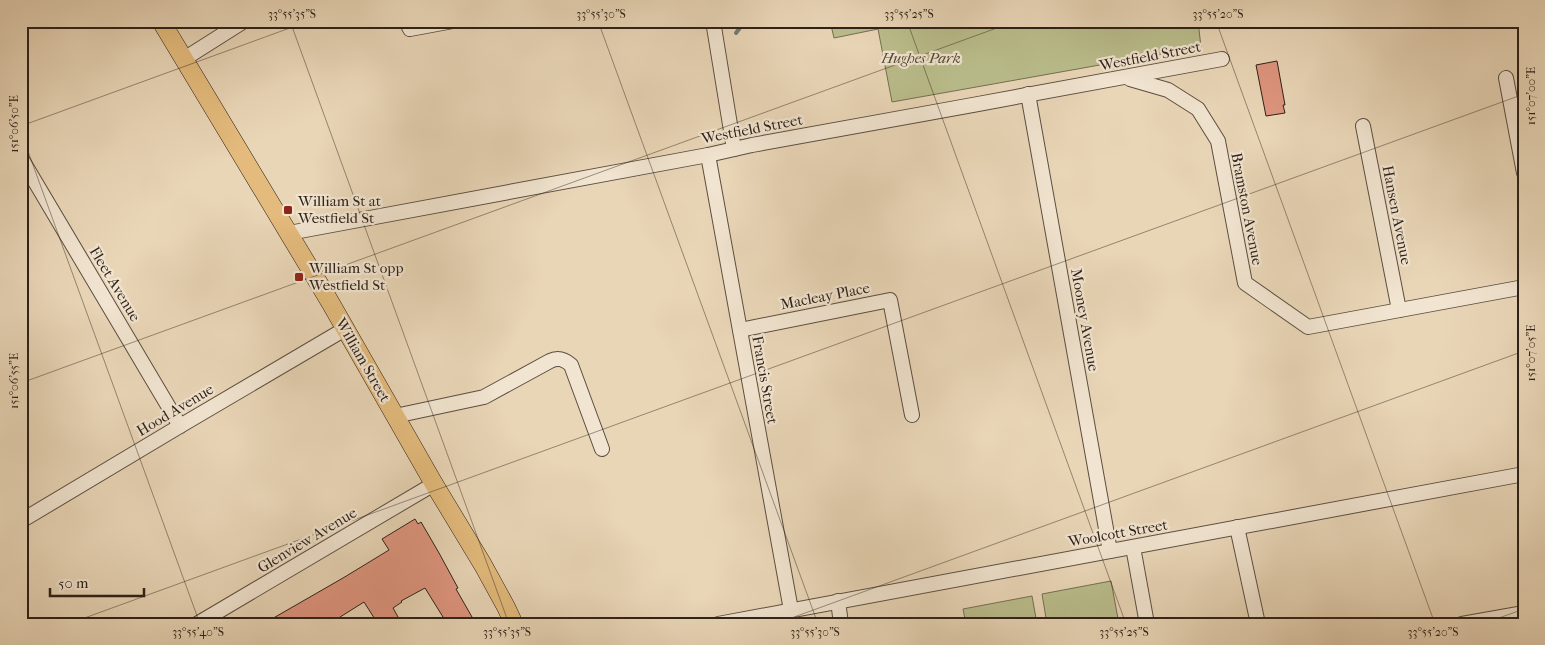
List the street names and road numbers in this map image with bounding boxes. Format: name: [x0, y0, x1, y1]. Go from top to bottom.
street label: Westfield Street: [1097, 37, 1203, 75]
street label: Westfield Street: [699, 110, 805, 148]
street label: Bramston Avenue: [1227, 151, 1267, 267]
street label: Hansen Avenue: [1379, 164, 1416, 267]
street label: Fleet Avenue: [86, 243, 145, 325]
street label: Mooney Avenue: [1067, 267, 1103, 373]
street label: Macleay Place: [779, 278, 872, 313]
street label: William Street: [331, 314, 395, 406]
street label: Francis Street: [748, 334, 782, 426]
street label: Hood Avenue: [133, 380, 217, 440]
street label: Glenview Avenue: [254, 503, 360, 577]
street label: Woolcott Street: [1066, 515, 1170, 551]

